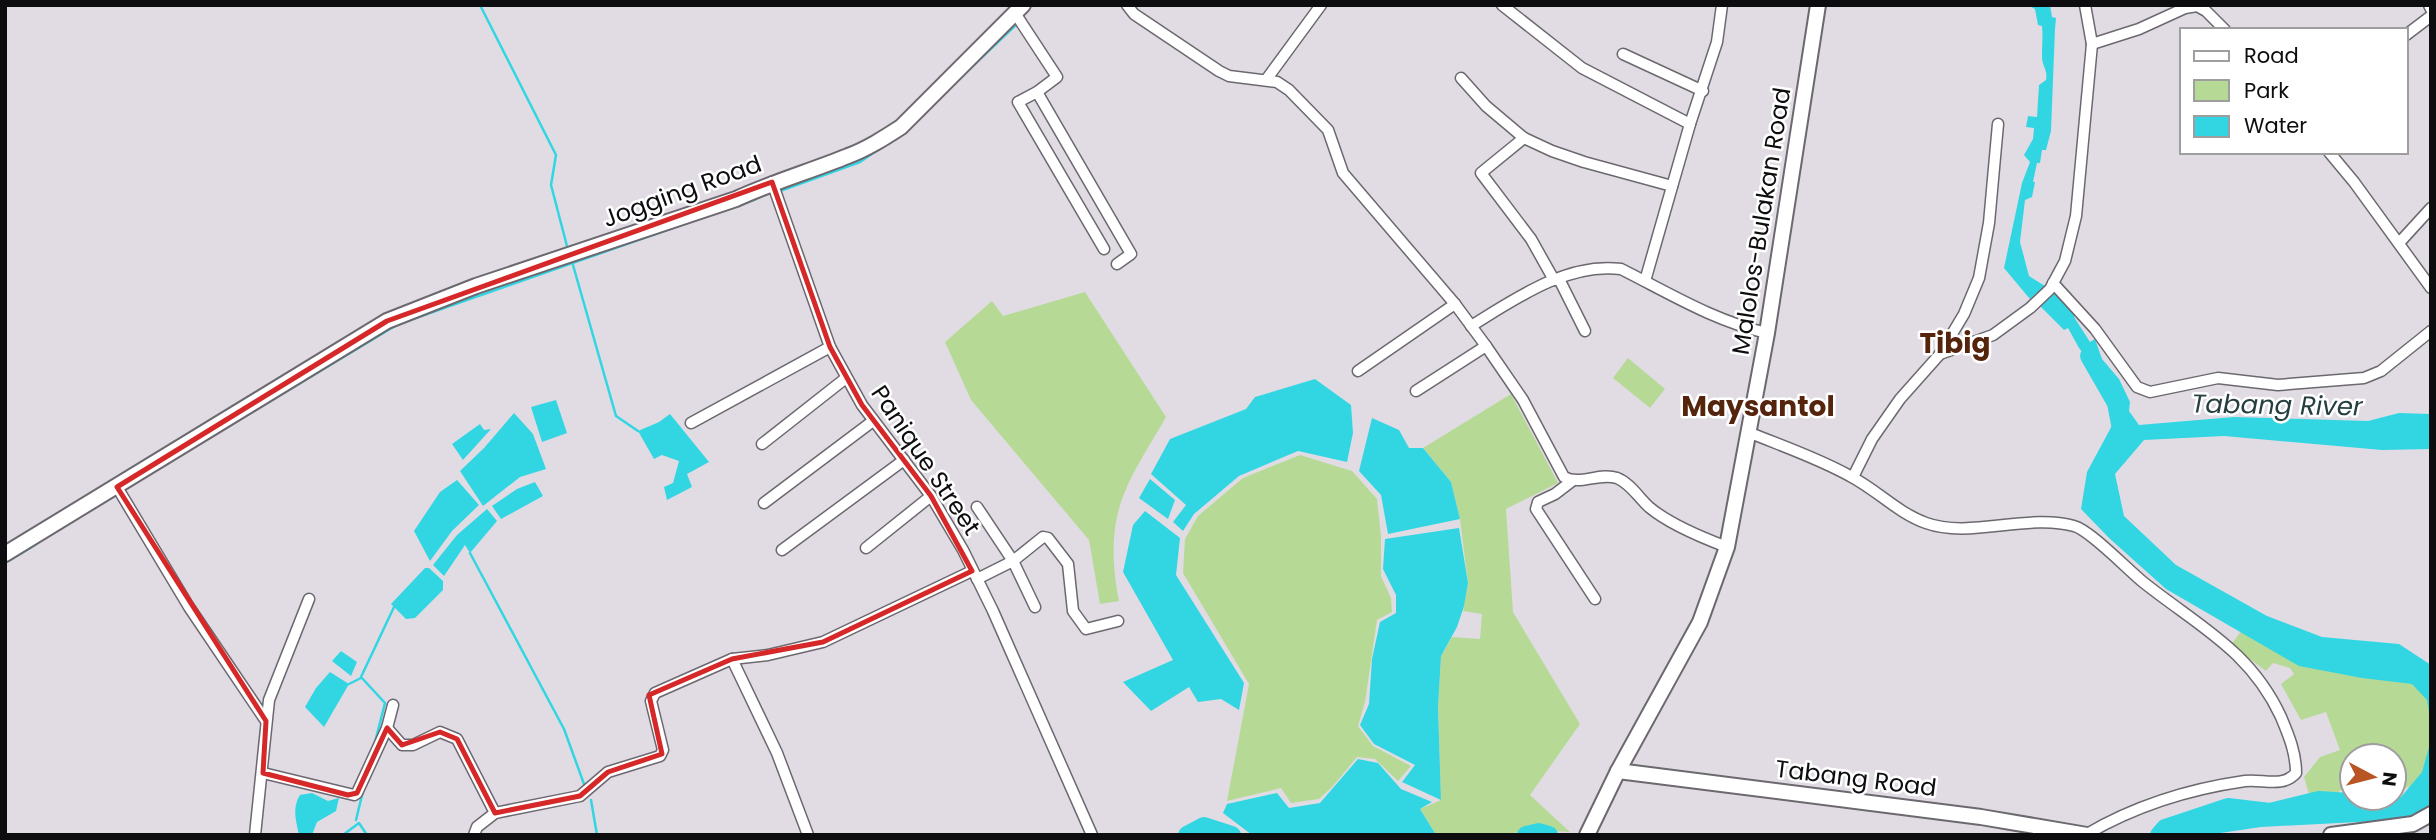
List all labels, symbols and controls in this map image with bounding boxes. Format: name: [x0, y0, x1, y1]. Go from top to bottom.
legend: [2180, 28, 2408, 154]
text: Road: [2244, 41, 2299, 70]
text: Park: [2244, 76, 2289, 105]
street label: Malolos-Bulakan Road: [1724, 85, 1798, 357]
text: Water: [2244, 111, 2307, 140]
street label: Jogging Road: [598, 147, 766, 235]
district label: Tibig: [1919, 324, 1991, 363]
street label: Panique Street: [864, 378, 988, 542]
water label: Tabang River: [2191, 386, 2364, 425]
district label: Maysantol: [1681, 387, 1835, 426]
north arrow: [2338, 742, 2408, 812]
street label: Tabang Road: [1774, 752, 1938, 804]
text: N: [2375, 770, 2404, 788]

